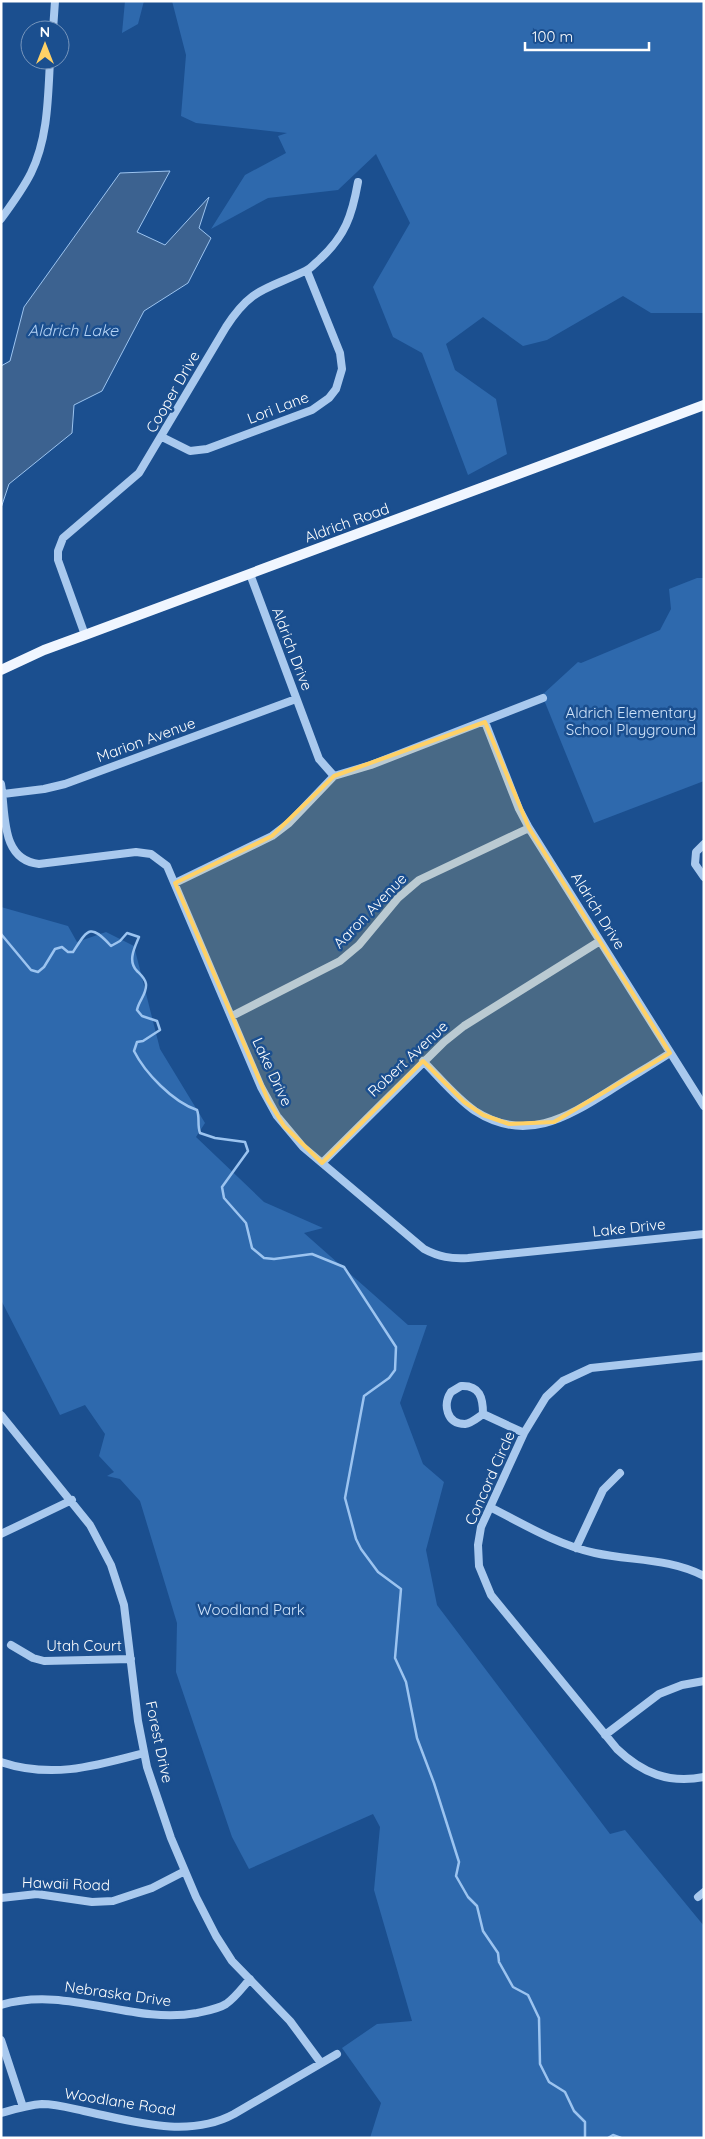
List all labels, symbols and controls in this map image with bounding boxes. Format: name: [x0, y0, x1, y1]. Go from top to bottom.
north arrow: [20, 20, 70, 70]
scale bar: [525, 20, 649, 52]
text: N: [40, 23, 50, 41]
text: 100 m: [532, 27, 573, 46]
water label: Aldrich Lake: [28, 320, 119, 340]
street label: Cooper Drive: [141, 347, 204, 436]
street label: Lori Lane: [244, 387, 311, 428]
street label: Aldrich Road: [302, 498, 392, 547]
street label: Aldrich Drive: [268, 605, 317, 693]
park label: Aldrich Elementary School Playground: [565, 703, 697, 739]
street label: Marion Avenue: [94, 713, 198, 766]
street label: Aaron Avenue: [329, 869, 410, 952]
street label: Aldrich Drive: [567, 869, 630, 953]
street label: Robert Avenue: [364, 1017, 452, 1101]
street label: Lake Drive: [248, 1034, 297, 1109]
street label: Lake Drive: [591, 1214, 666, 1241]
street label: Concord Circle: [460, 1428, 519, 1528]
park label: Woodland Park: [197, 1600, 305, 1619]
street label: Utah Court: [46, 1636, 122, 1655]
street label: Forest Drive: [142, 1699, 177, 1785]
street label: Hawaii Road: [22, 1872, 110, 1895]
street label: Nebraska Drive: [64, 1977, 173, 2010]
street label: Woodlane Road: [63, 2083, 177, 2120]

